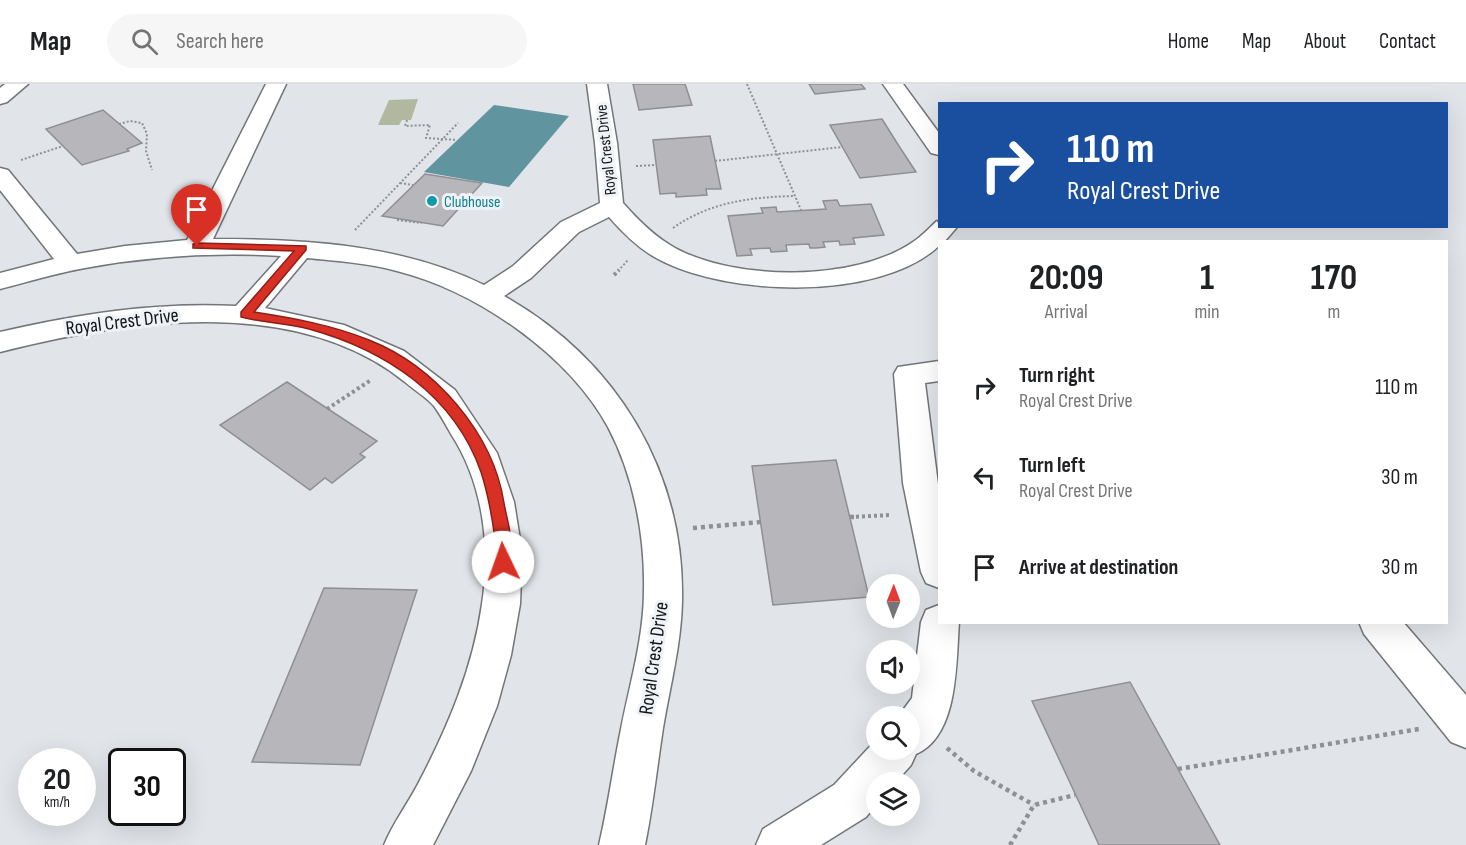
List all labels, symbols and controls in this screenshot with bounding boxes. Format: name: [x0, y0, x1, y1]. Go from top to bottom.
search box: [107, 14, 527, 68]
text: Map: [30, 25, 71, 58]
icon: search: [128, 25, 161, 58]
text: Search here: [176, 28, 264, 55]
text: Home: [1168, 29, 1209, 54]
text: Map: [1242, 29, 1271, 54]
text: About: [1304, 29, 1346, 54]
text: Contact: [1379, 29, 1436, 54]
street label: Royal Crest Drive: [592, 104, 621, 196]
text: 110 m: [1067, 124, 1154, 175]
icon: right: [968, 126, 1046, 204]
text: Royal Crest Drive: [1067, 175, 1220, 207]
pin: [171, 184, 222, 246]
icon: arrive: [180, 193, 213, 226]
place label: Clubhouse: [444, 193, 500, 212]
marker: Clubhouse: [425, 194, 439, 208]
text: 20:09: [1029, 257, 1104, 300]
text: 1: [1200, 257, 1214, 300]
text: 170: [1311, 257, 1357, 300]
text: Arrival: [1045, 300, 1088, 324]
text: min: [1195, 300, 1220, 324]
text: m: [1327, 300, 1340, 324]
street label: Royal Crest Drive: [64, 303, 180, 341]
text: Turn right: [1019, 362, 1095, 389]
icon: right: [968, 371, 1001, 404]
text: 110 m: [1375, 374, 1418, 401]
text: Royal Crest Drive: [1019, 389, 1133, 413]
text: Turn left: [1019, 452, 1085, 479]
icon: left: [968, 461, 1001, 494]
text: 30 m: [1381, 464, 1418, 491]
text: Royal Crest Drive: [1019, 479, 1133, 503]
position arrow: [471, 530, 535, 594]
icon: arrive: [968, 551, 1001, 584]
text: Arrive at destination: [1019, 554, 1178, 581]
text: 30 m: [1381, 554, 1418, 581]
north arrow: [866, 574, 920, 628]
map controls: [866, 574, 920, 826]
street label: Royal Crest Drive: [634, 600, 674, 716]
button: sound: [866, 640, 920, 694]
button: search: [866, 706, 920, 760]
speed limit sign: 30: [108, 748, 186, 826]
text: 20: [43, 762, 71, 798]
button: layers: [866, 772, 920, 826]
text: km/h: [44, 793, 70, 812]

